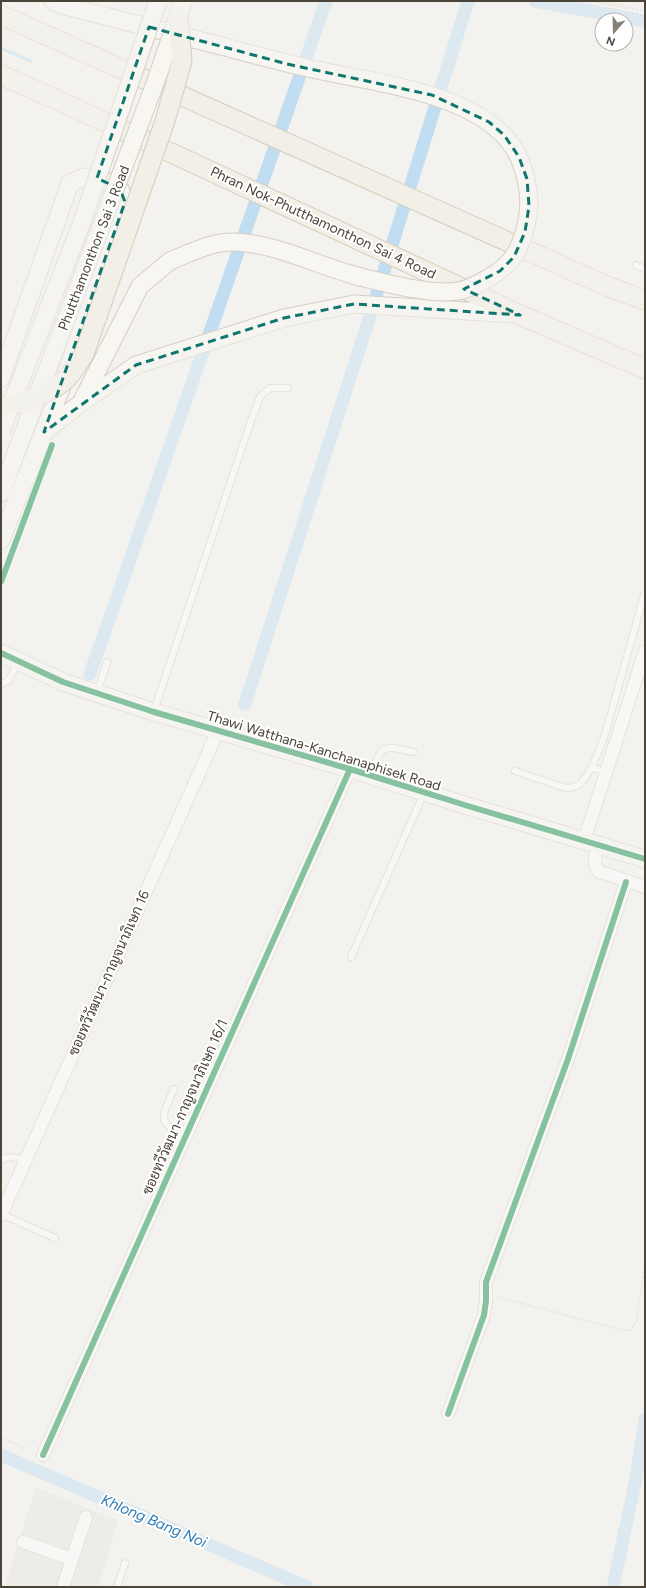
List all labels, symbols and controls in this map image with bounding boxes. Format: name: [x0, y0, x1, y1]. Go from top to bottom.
north arrow: [594, 12, 634, 52]
text: N: [605, 33, 617, 48]
street label: Phutthamonthon Sai 3 Road: [55, 163, 133, 333]
street label: Phran Nok-Phutthamonthon Sai 4 Road: [207, 163, 439, 283]
street label: Thawi Watthana-Kanchanaphisek Road: [205, 707, 443, 795]
street label: ซอยทวีวัฒนา-กาญจนาภิเษก 16: [64, 887, 153, 1058]
street label: ซอยทวีวัฒนา-กาญจนาภิเษก 16/1: [138, 1016, 231, 1197]
water label: Khlong Bang Noi: [98, 1491, 210, 1552]

